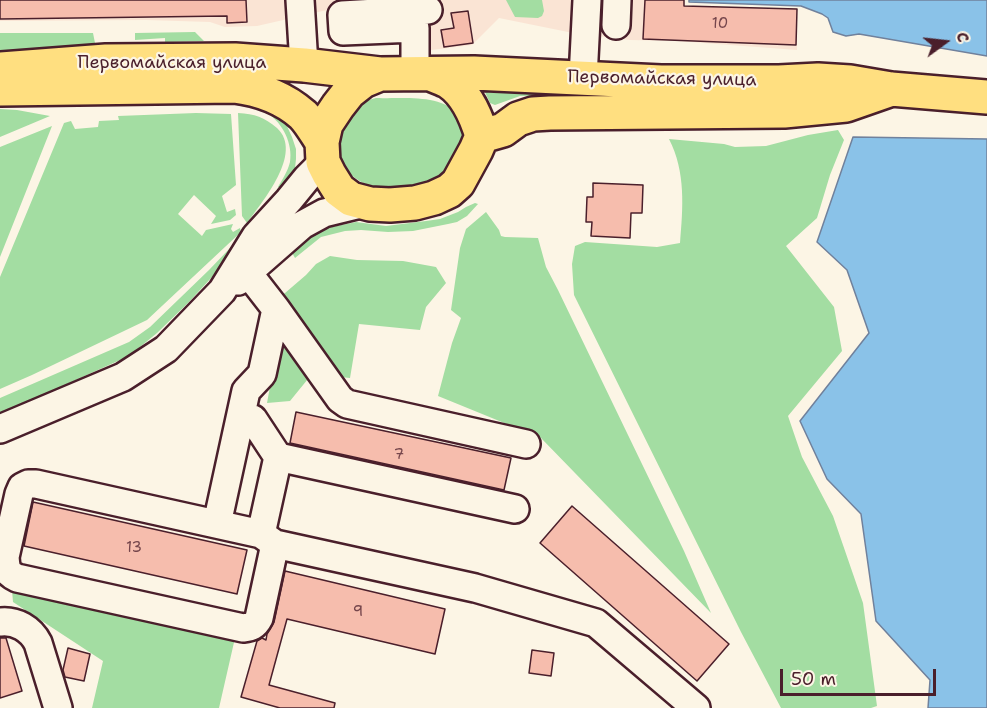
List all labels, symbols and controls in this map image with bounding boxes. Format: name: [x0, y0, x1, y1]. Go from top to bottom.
north arrow: [915, 12, 975, 72]
house number: 10: [712, 15, 728, 33]
text: С: [951, 30, 974, 45]
street label: Первомайская улица: [78, 52, 266, 74]
street label: Первомайская улица: [567, 67, 757, 91]
house number: 7: [394, 446, 404, 464]
house number: 13: [126, 539, 142, 557]
house number: 9: [353, 603, 363, 621]
scale bar: [783, 657, 939, 695]
text: 50 m: [791, 667, 836, 691]

